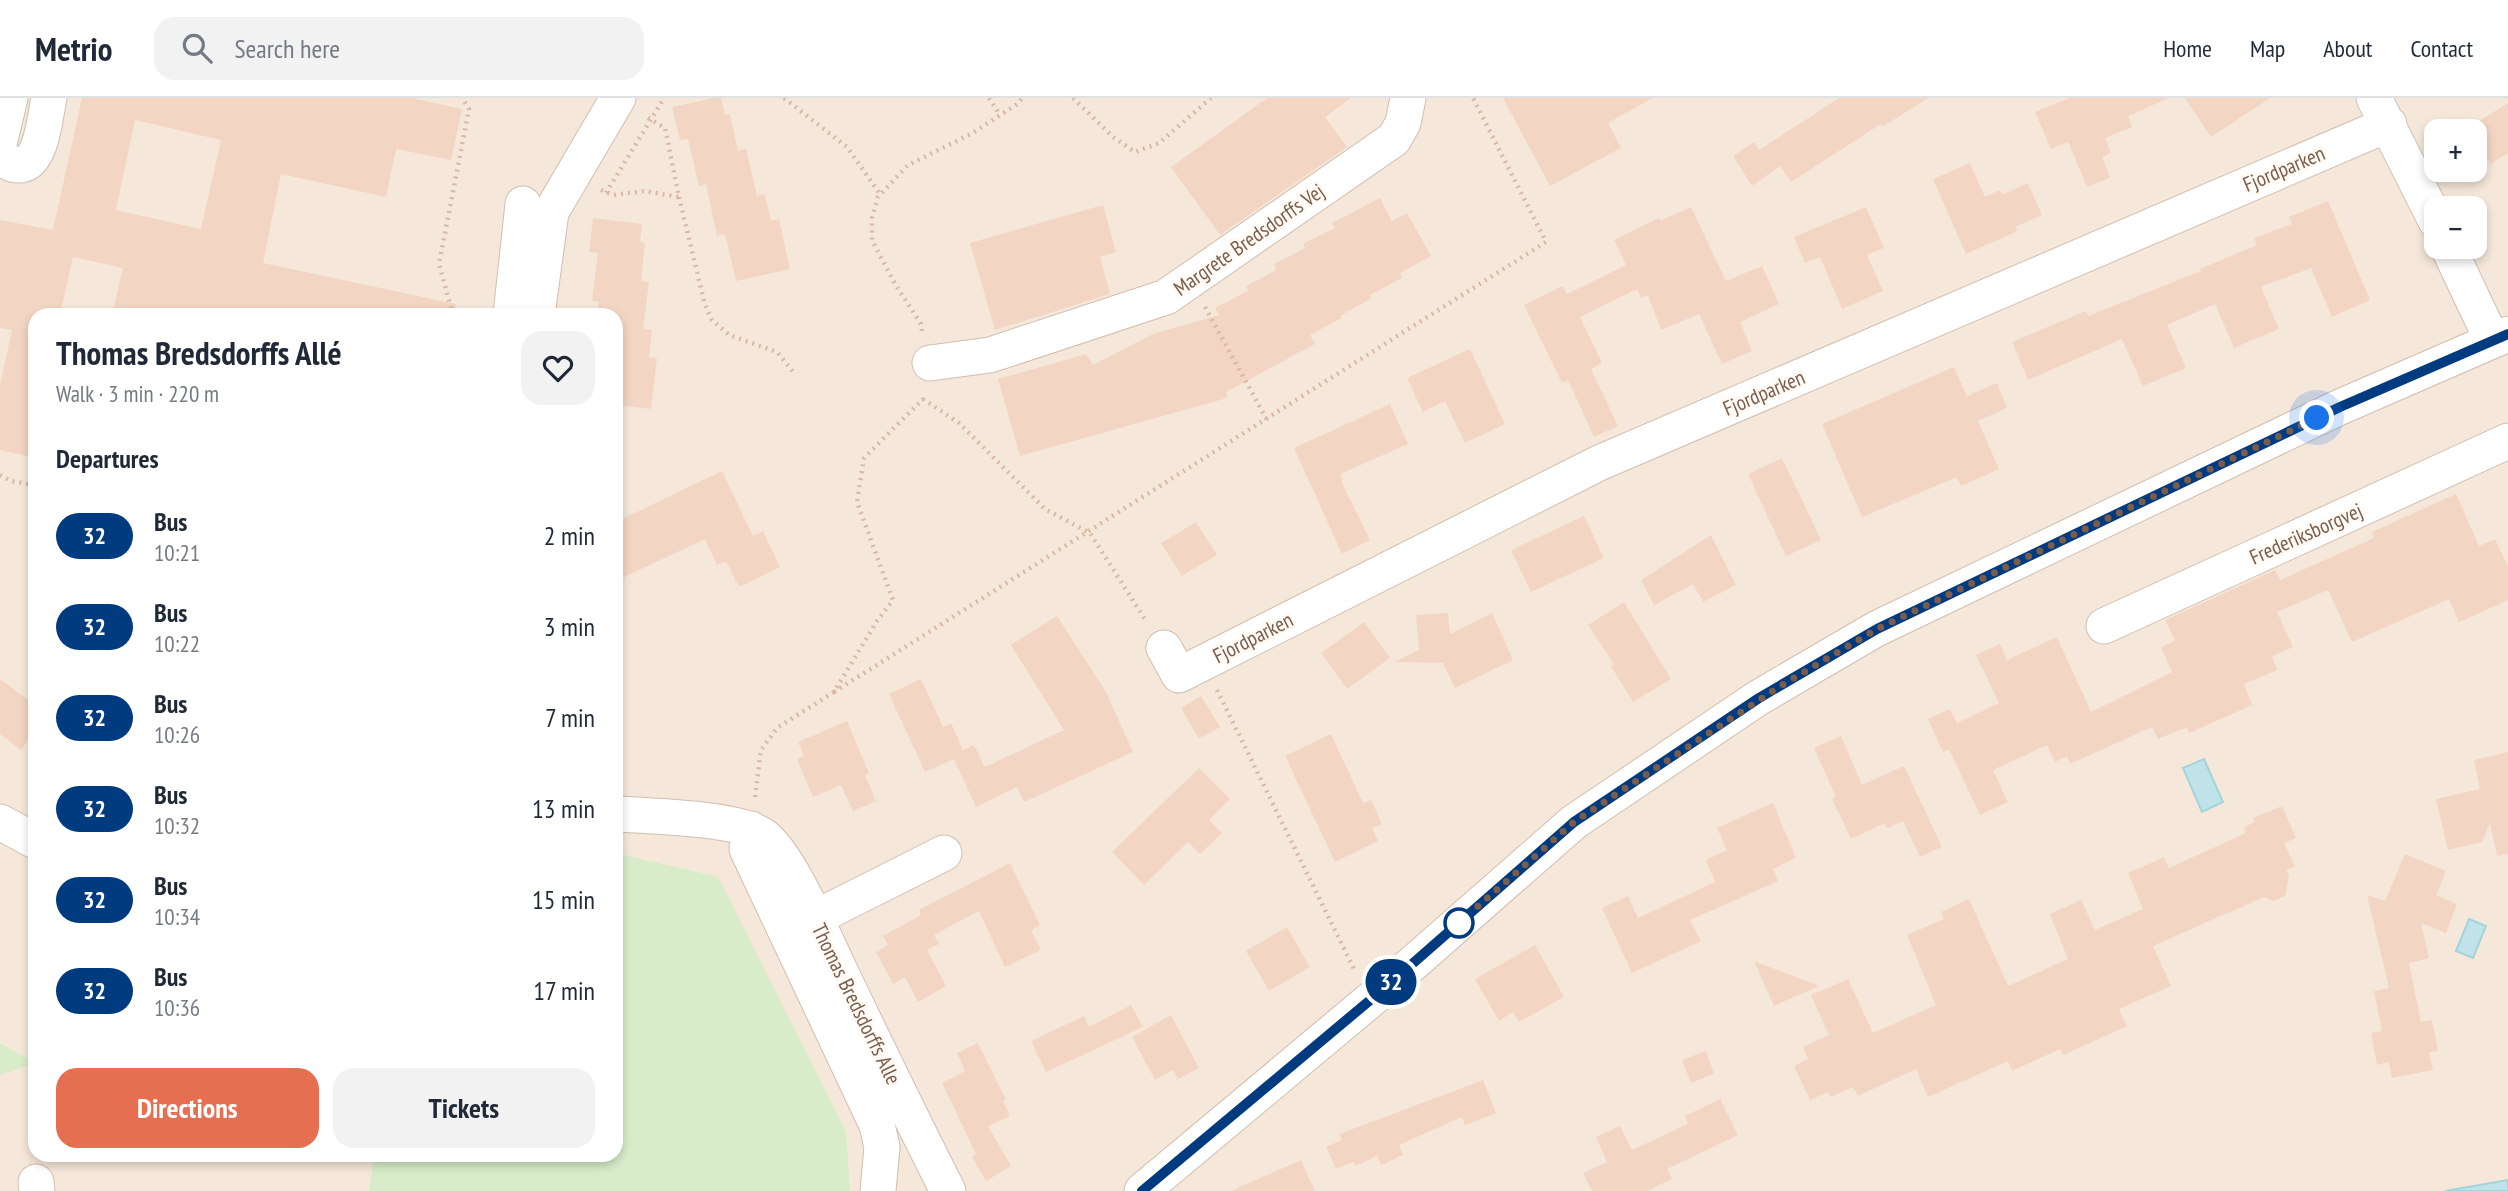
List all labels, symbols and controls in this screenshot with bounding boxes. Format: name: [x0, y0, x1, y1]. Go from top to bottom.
search box: [154, 17, 644, 80]
text: Metrio: [35, 27, 112, 70]
icon: search: [178, 29, 216, 67]
text: Search here: [234, 32, 340, 65]
text: Home: [2163, 33, 2212, 64]
text: Map: [2250, 33, 2285, 64]
text: About: [2323, 33, 2372, 64]
text: Contact: [2410, 33, 2473, 64]
map controls: [2424, 119, 2487, 259]
button: +: [2424, 119, 2487, 182]
street label: Fjordparken: [2239, 139, 2329, 198]
street label: Margrete Bredsdorffs Vej: [1168, 178, 1329, 302]
button: −: [2424, 196, 2487, 259]
text: Thomas Bredsdorffs Allé: [56, 331, 342, 374]
button: heart: [521, 331, 595, 405]
street label: Fjordparken: [1719, 363, 1809, 422]
text: Walk · 3 min · 220 m: [56, 379, 219, 408]
your location: [2299, 400, 2334, 435]
text: Departures: [56, 442, 159, 475]
street label: Frederiksborgvej: [2245, 497, 2366, 570]
text: Bus: [154, 505, 187, 538]
text: 2 min: [544, 519, 595, 552]
text: 32: [83, 520, 106, 551]
text: 10:21: [154, 538, 200, 567]
text: Bus: [154, 596, 187, 629]
street label: Fjordparken: [1208, 606, 1297, 669]
text: 3 min: [544, 610, 595, 643]
text: 32: [83, 611, 106, 642]
text: 10:22: [154, 629, 200, 658]
text: Bus: [154, 687, 187, 720]
text: 7 min: [545, 701, 595, 734]
text: 32: [83, 702, 106, 733]
text: 10:26: [154, 720, 200, 749]
text: Bus: [154, 778, 187, 811]
text: 13 min: [532, 792, 595, 825]
text: 32: [83, 793, 106, 824]
text: 10:32: [154, 811, 200, 840]
text: Bus: [154, 869, 187, 902]
text: 15 min: [532, 883, 595, 916]
text: 32: [83, 884, 106, 915]
text: 10:34: [154, 902, 200, 931]
unlabelled marker: [1444, 908, 1474, 938]
street label: Thomas Bredsdorffs Alle: [806, 919, 907, 1089]
line badge: 32: [1360, 959, 1422, 1005]
text: Bus: [154, 960, 187, 993]
text: 32: [1380, 966, 1402, 997]
text: 17 min: [533, 974, 595, 1007]
text: 32: [83, 975, 106, 1006]
text: 10:36: [154, 993, 200, 1022]
button: Directions: [56, 1068, 319, 1148]
button: Tickets: [333, 1068, 595, 1148]

